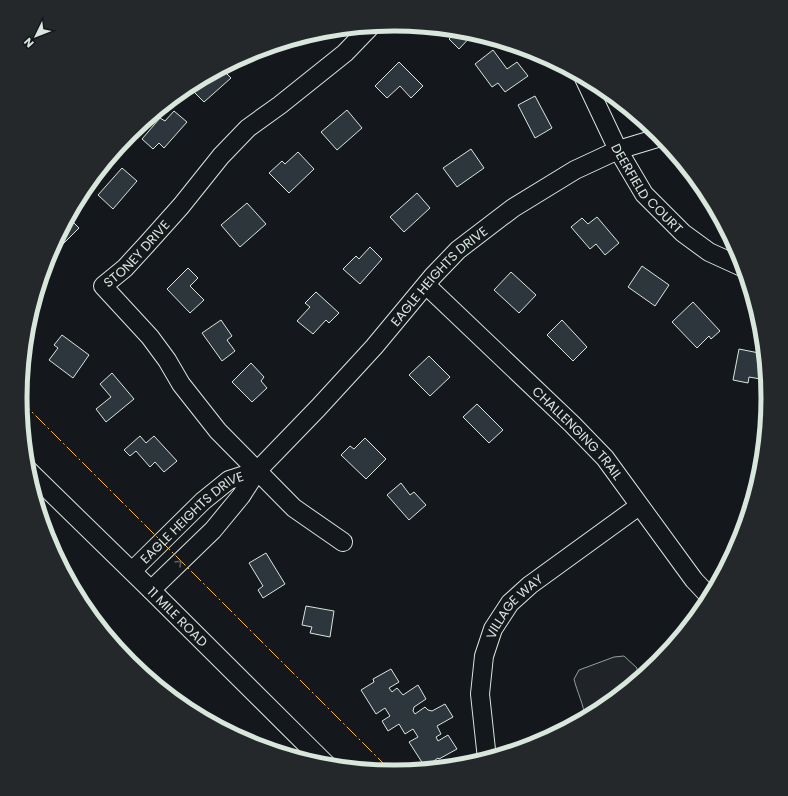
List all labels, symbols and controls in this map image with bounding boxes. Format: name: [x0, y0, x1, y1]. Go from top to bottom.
north arrow: [16, 16, 56, 56]
text: N: [20, 34, 37, 51]
street label: DEERFIELD COURT: [606, 141, 687, 238]
street label: STONEY DRIVE: [99, 216, 174, 292]
street label: EAGLE HEIGHTS DRIVE: [386, 222, 492, 330]
street label: CHALLENGING TRAIL: [528, 382, 627, 484]
street label: EAGLE HEIGHTS DRIVE: [136, 467, 246, 568]
one-way arrow: [174, 560, 182, 568]
street label: VILLAGE WAY: [481, 569, 547, 641]
street label: 11 MILE ROAD: [143, 583, 212, 651]

